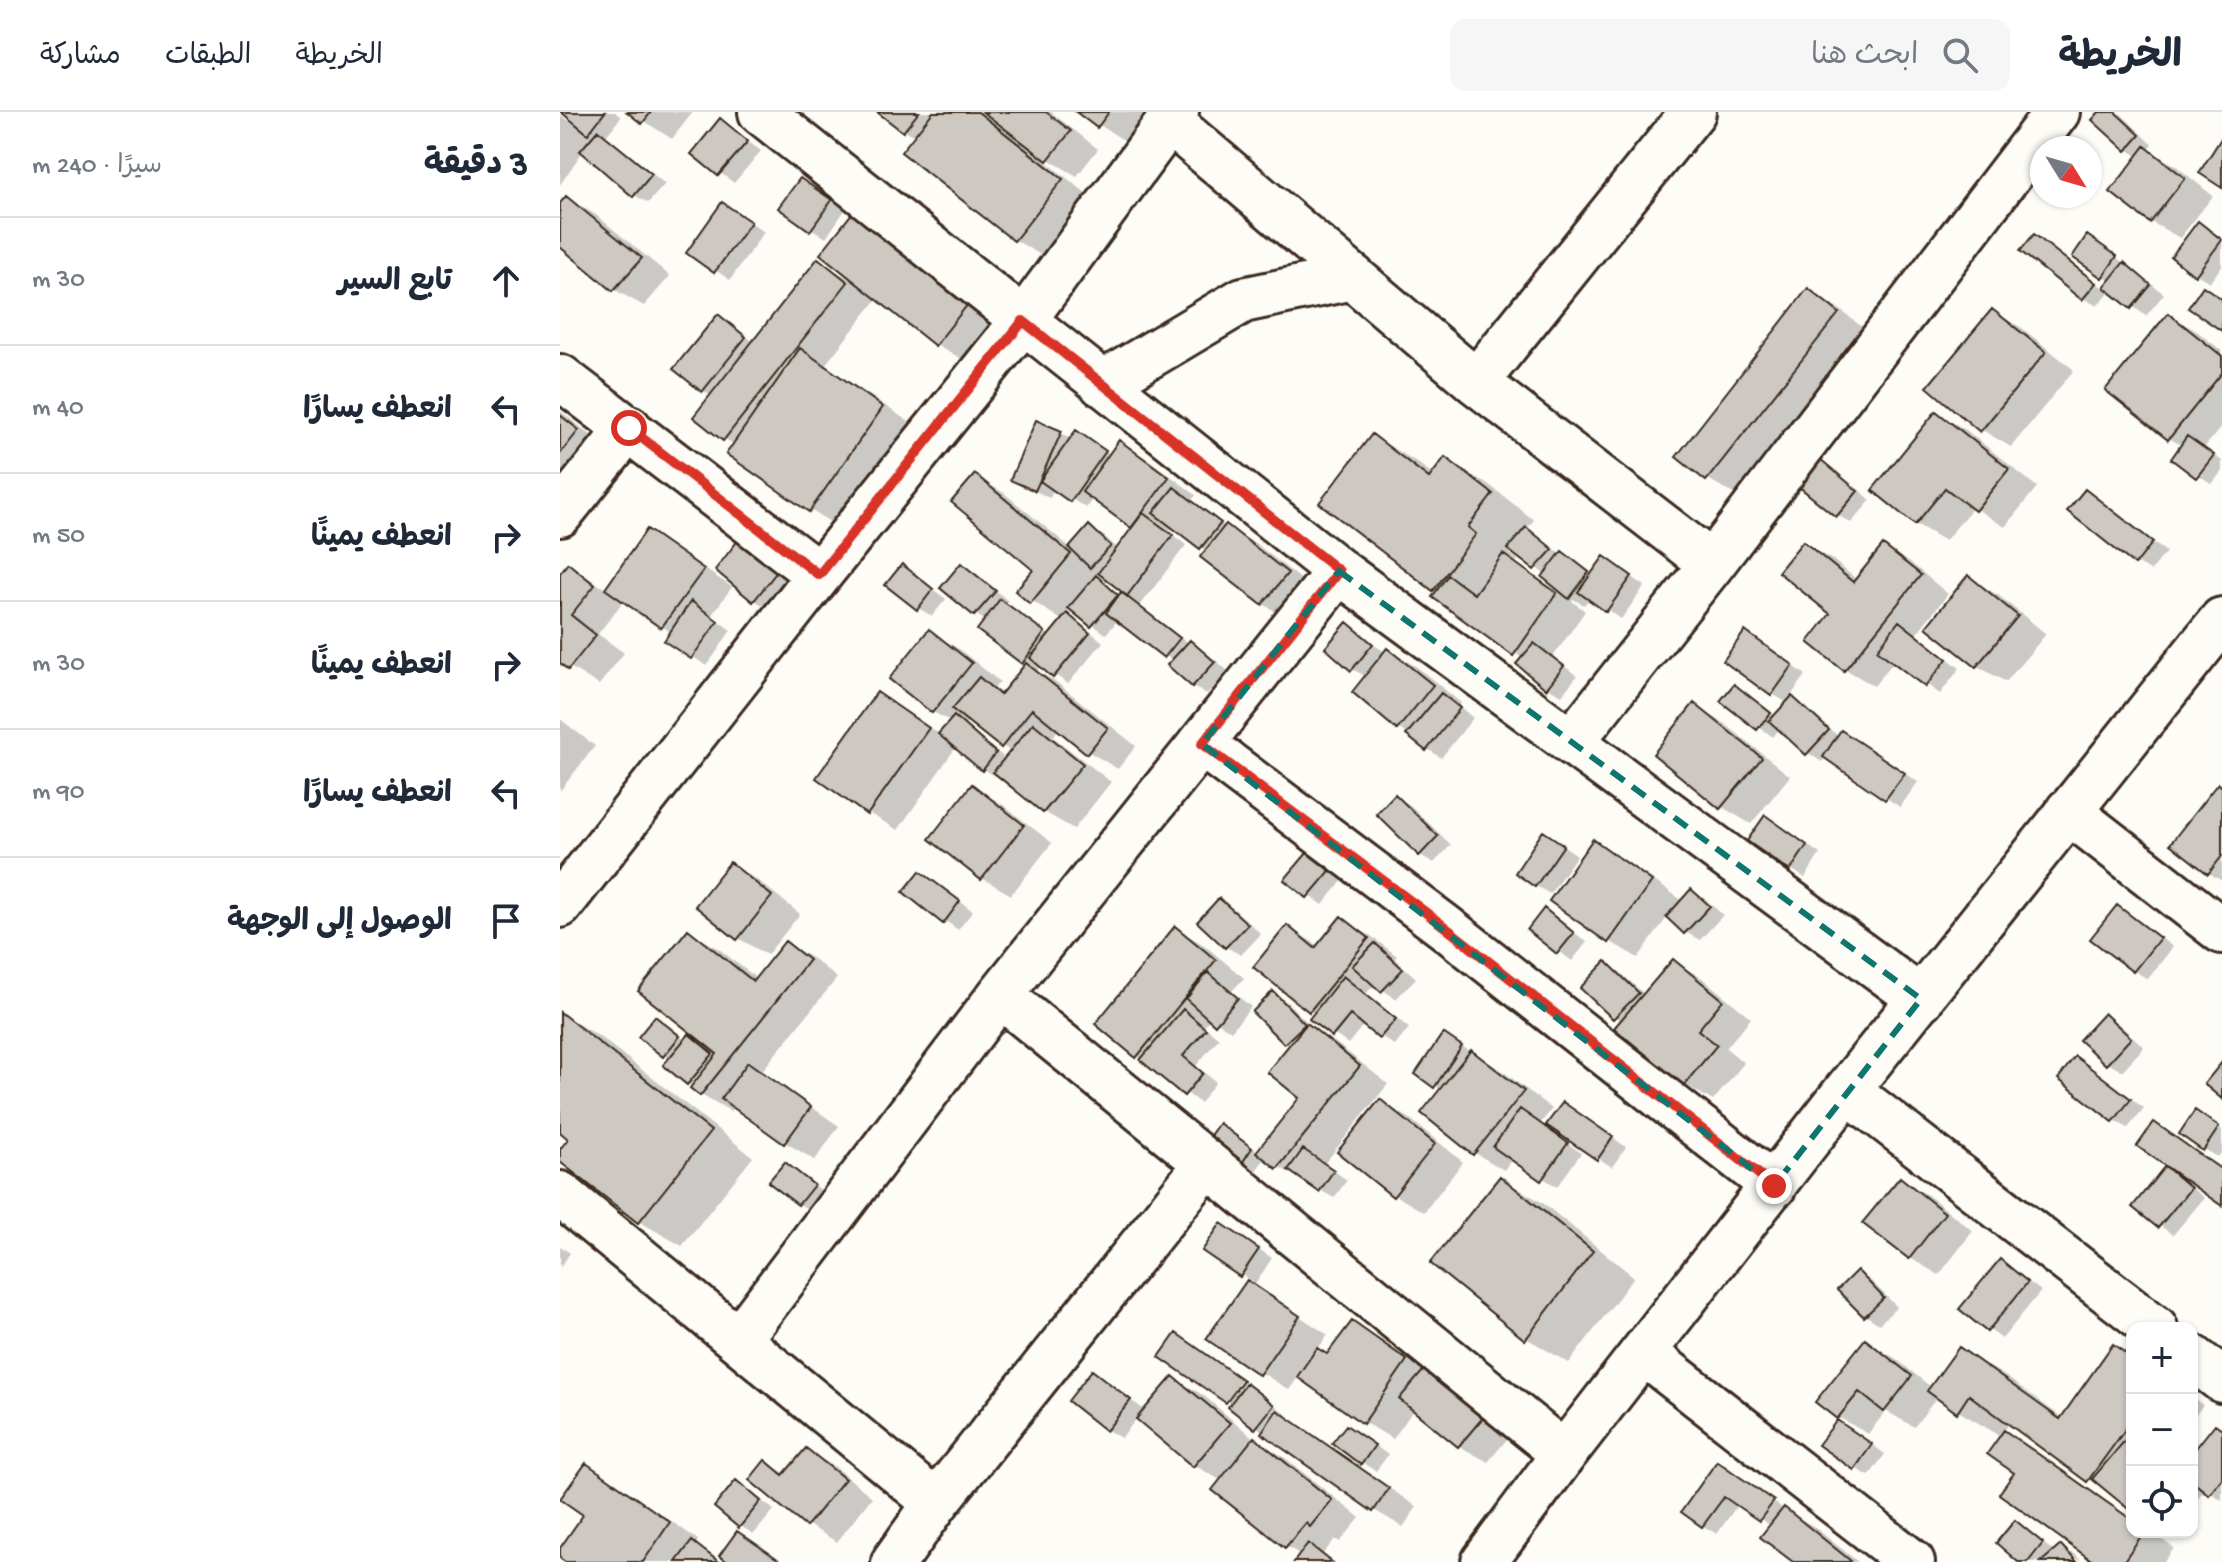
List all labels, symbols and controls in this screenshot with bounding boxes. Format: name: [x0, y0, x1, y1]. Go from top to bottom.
search box: [1450, 19, 2010, 91]
icon: search: [1938, 33, 1982, 77]
text: الخريطة: [2058, 37, 2182, 81]
text: ابحث هنا: [1811, 40, 1918, 75]
text: مشاركة: [40, 41, 121, 74]
text: الطبقات: [165, 41, 251, 74]
text: الخريطة: [295, 41, 383, 74]
north arrow: [2030, 136, 2102, 208]
text: 3 دقيقة: [424, 147, 528, 187]
text: سيرًا · 240 m: [32, 152, 162, 183]
icon: ahead: [484, 259, 528, 303]
text: 30 m: [32, 266, 85, 297]
text: تابع السير: [338, 266, 452, 301]
icon: left: [484, 387, 528, 431]
text: 40 m: [32, 394, 84, 425]
text: انعطف يسارًا: [303, 394, 452, 429]
route start: [611, 410, 647, 446]
icon: right: [484, 515, 528, 559]
text: 50 m: [32, 522, 85, 553]
text: انعطف يمينًا: [311, 522, 452, 557]
icon: right: [484, 643, 528, 687]
text: 30 m: [32, 650, 85, 681]
text: انعطف يمينًا: [311, 650, 452, 685]
icon: left: [484, 771, 528, 815]
text: 90 m: [32, 778, 84, 809]
text: انعطف يسارًا: [303, 778, 452, 813]
icon: arrive: [484, 899, 528, 943]
text: الوصول إلى الوجهة: [227, 906, 452, 941]
route end: [1756, 1168, 1792, 1204]
map controls: [2126, 1322, 2198, 1538]
button: +: [2126, 1322, 2198, 1394]
button: −: [2126, 1394, 2198, 1466]
button: locate: [2126, 1466, 2198, 1538]

